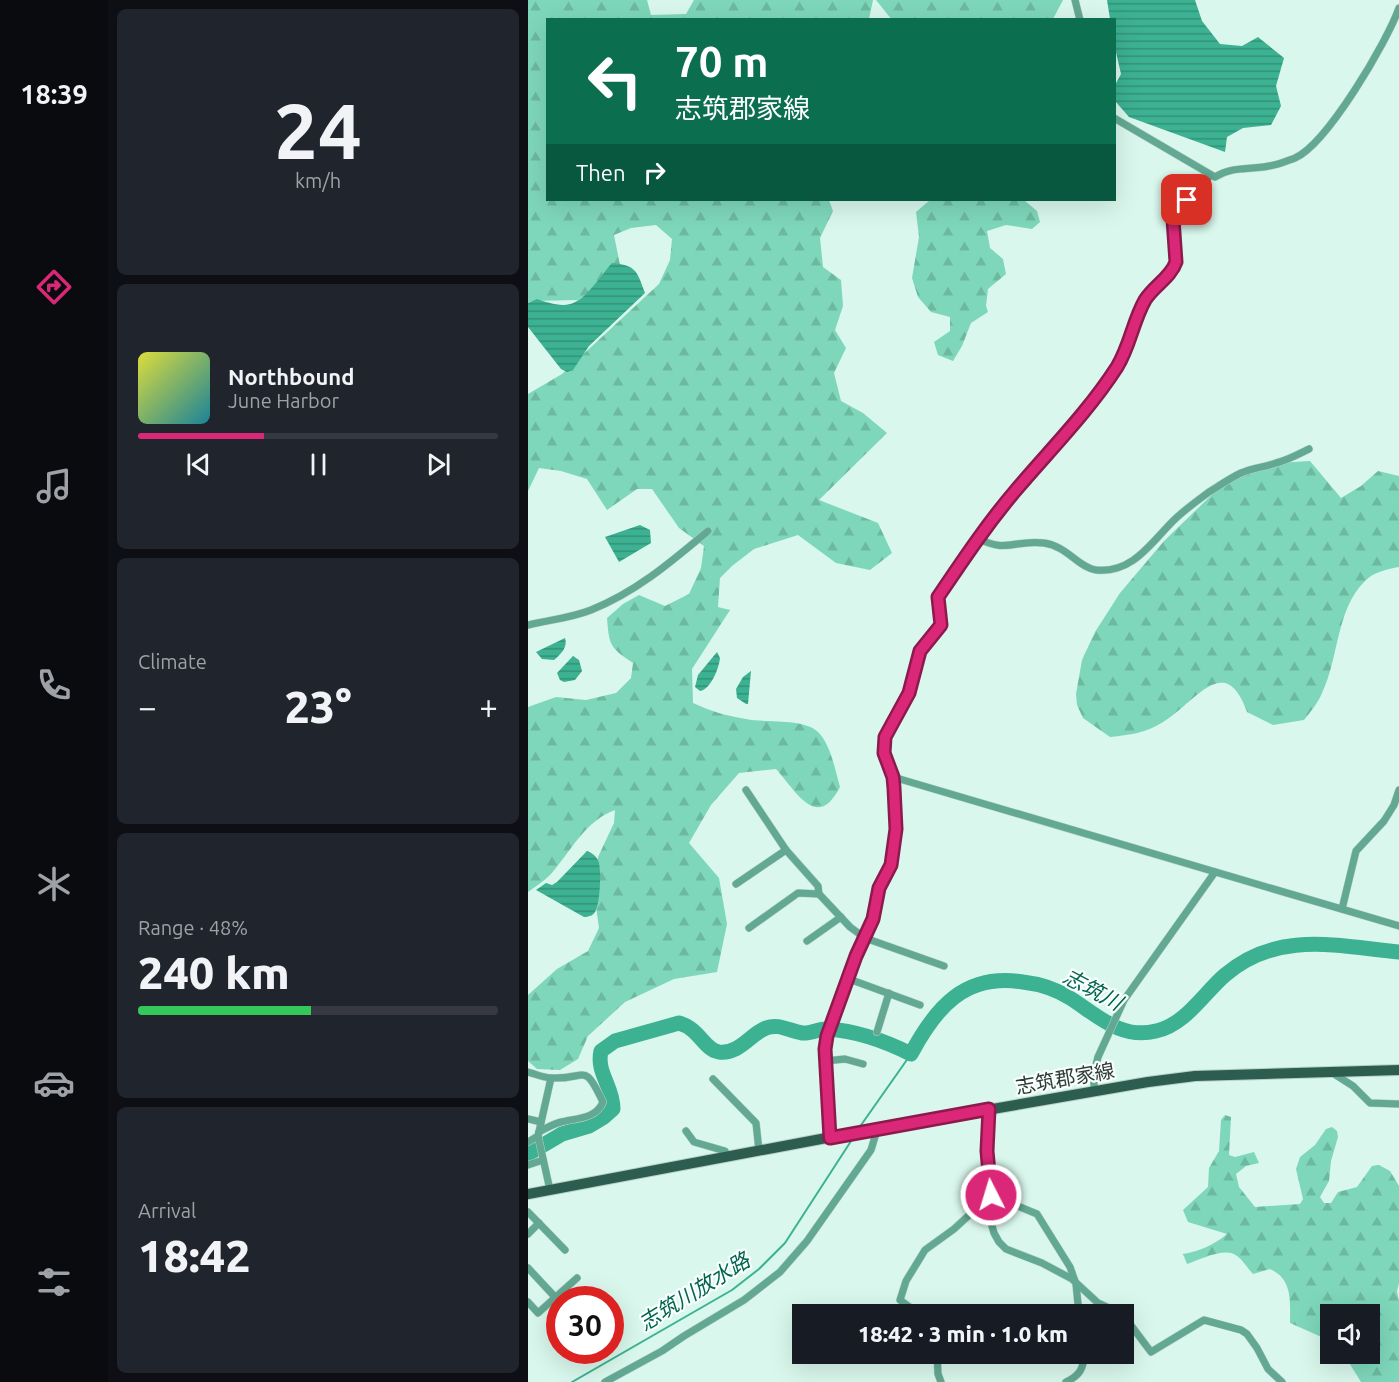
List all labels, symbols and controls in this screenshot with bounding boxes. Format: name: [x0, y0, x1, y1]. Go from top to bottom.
text: 70 m: [675, 38, 769, 85]
icon: left: [576, 42, 654, 120]
text: 18:39: [20, 79, 88, 109]
text: 24: [274, 86, 362, 174]
text: 志筑郡家線: [675, 93, 810, 123]
icon: right: [638, 156, 671, 189]
text: Then: [576, 160, 626, 185]
text: km/h: [295, 169, 341, 192]
pin: [1161, 174, 1212, 225]
icon: arrive: [1170, 183, 1203, 216]
icon: directions: [33, 266, 75, 308]
text: Northbound: [228, 364, 354, 389]
text: June Harbor: [228, 389, 339, 412]
icon: previous: [182, 448, 215, 481]
icon: pause: [302, 448, 335, 481]
icon: next: [422, 448, 455, 481]
icon: music: [33, 465, 75, 507]
text: Climate: [138, 650, 207, 673]
icon: phone: [33, 664, 75, 706]
text: 23°: [284, 681, 352, 732]
text: −: [138, 688, 157, 725]
text: +: [479, 688, 498, 725]
icon: climate: [33, 863, 75, 905]
text: Range · 48%: [138, 916, 248, 939]
text: 240 km: [138, 947, 290, 998]
water label: 志筑川: [1060, 964, 1128, 1015]
street label: 志筑郡家線: [1014, 1058, 1116, 1098]
icon: car: [33, 1062, 75, 1104]
position arrow: [959, 1163, 1023, 1227]
text: Arrival: [138, 1199, 196, 1222]
text: 18:42: [138, 1230, 251, 1281]
water label: 志筑川放水路: [634, 1246, 755, 1335]
icon: filters: [33, 1261, 75, 1303]
speed limit sign: 30: [546, 1286, 624, 1364]
map controls: [1320, 1304, 1380, 1364]
button: sound: [1320, 1304, 1380, 1364]
text: 18:42 · 3 min · 1.0 km: [858, 1321, 1068, 1346]

